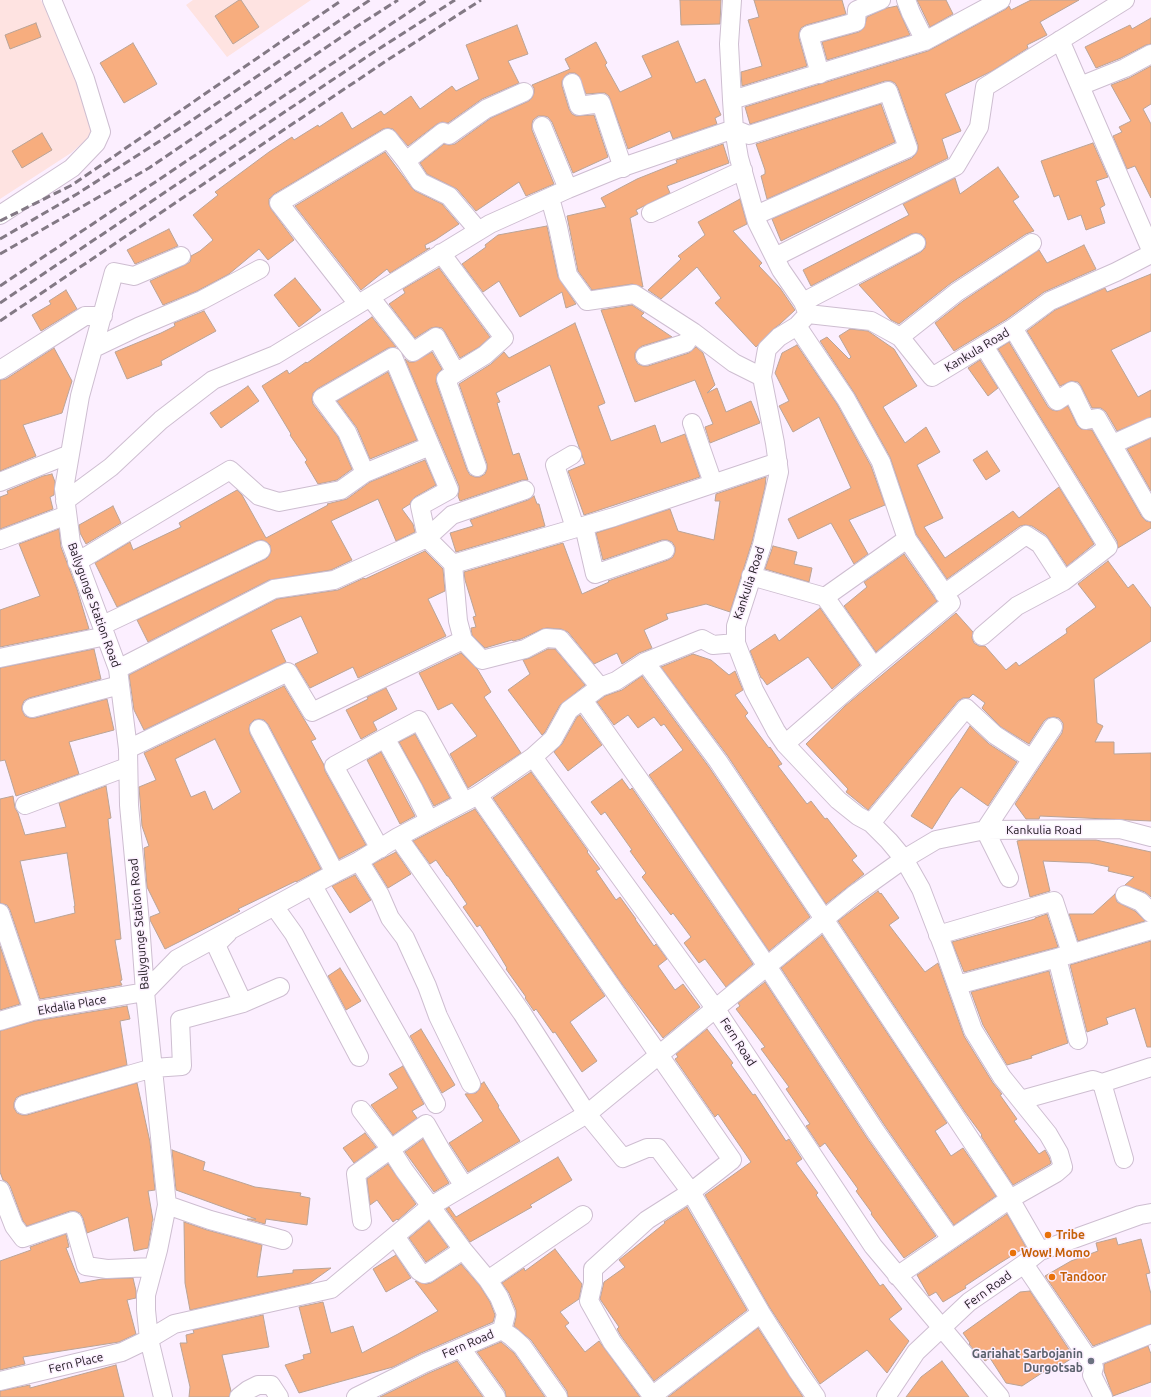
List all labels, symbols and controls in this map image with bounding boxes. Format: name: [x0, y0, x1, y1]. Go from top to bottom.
street label: Kankula Road: [942, 325, 1012, 375]
street label: Ballygunge Station Road: [65, 541, 123, 669]
street label: Kankulia Road: [730, 545, 768, 621]
street label: Kankulia Road: [1006, 823, 1082, 837]
street label: Ballygunge Station Road: [126, 858, 152, 990]
street label: Ekdalia Place: [37, 992, 107, 1018]
street label: Fern Road: [717, 1015, 759, 1069]
place label: Tribe: [1056, 1228, 1085, 1242]
marker: Tribe: [1043, 1230, 1053, 1240]
place label: Wow! Momo: [1021, 1246, 1090, 1260]
marker: Wow! Momo: [1008, 1248, 1018, 1258]
street label: Fern Road: [962, 1268, 1014, 1312]
place label: Tandoor: [1060, 1270, 1107, 1284]
marker: Tandoor: [1047, 1272, 1057, 1282]
street label: Fern Road: [440, 1327, 496, 1361]
place label: Gariahat Sarbojanin Durgotsab: [972, 1347, 1083, 1375]
street label: Fern Place: [47, 1350, 105, 1376]
marker: Gariahat Sarbojanin Durgotsab: [1086, 1356, 1096, 1366]

